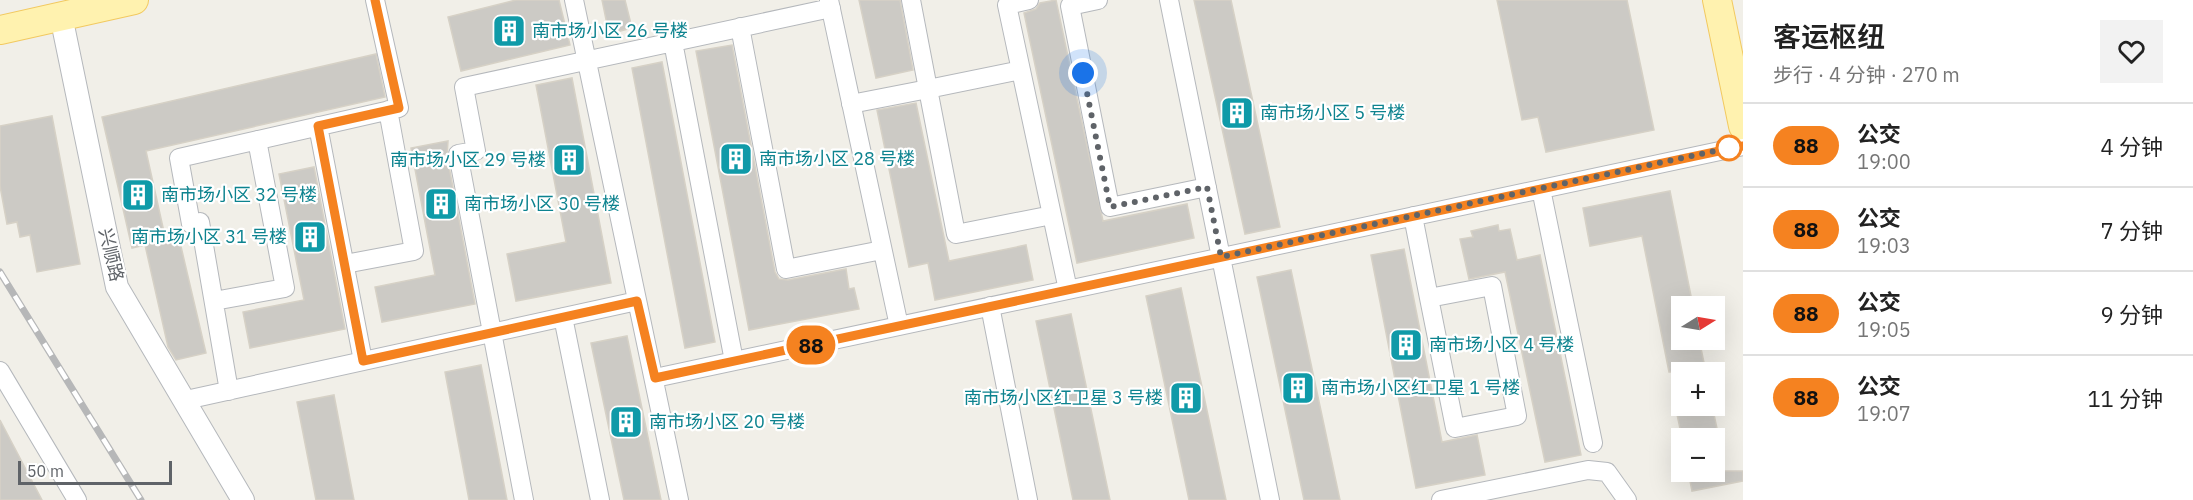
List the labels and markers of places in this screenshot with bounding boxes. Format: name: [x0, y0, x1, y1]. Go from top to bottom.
building icon: 南市场小区 26 号楼: [491, 13, 527, 49]
place label: 南市场小区 26 号楼: [532, 19, 688, 42]
building icon: 南市场小区 5 号楼: [1219, 95, 1255, 131]
place label: 南市场小区 5 号楼: [1260, 101, 1405, 124]
unlabelled marker: [1716, 135, 1742, 161]
building icon: 南市场小区 28 号楼: [718, 141, 754, 177]
building icon: 南市场小区 29 号楼: [551, 142, 587, 178]
place label: 南市场小区 28 号楼: [759, 147, 915, 170]
place label: 南市场小区 29 号楼: [390, 148, 546, 171]
building icon: 南市场小区 32 号楼: [120, 177, 156, 213]
place label: 南市场小区 32 号楼: [161, 183, 317, 206]
building icon: 南市场小区 30 号楼: [423, 186, 459, 222]
place label: 南市场小区 30 号楼: [464, 192, 620, 215]
building icon: 南市场小区 31 号楼: [292, 219, 328, 255]
place label: 南市场小区 31 号楼: [131, 225, 287, 248]
building icon: 南市场小区 4 号楼: [1388, 327, 1424, 363]
place label: 南市场小区 4 号楼: [1429, 333, 1574, 356]
building icon: 南市场小区红卫星 1 号楼: [1280, 370, 1316, 406]
place label: 南市场小区红卫星 1 号楼: [1321, 376, 1520, 399]
building icon: 南市场小区红卫星 3 号楼: [1168, 380, 1204, 416]
place label: 南市场小区红卫星 3 号楼: [964, 386, 1163, 409]
building icon: 南市场小区 20 号楼: [608, 404, 644, 440]
place label: 南市场小区 20 号楼: [649, 410, 805, 433]

